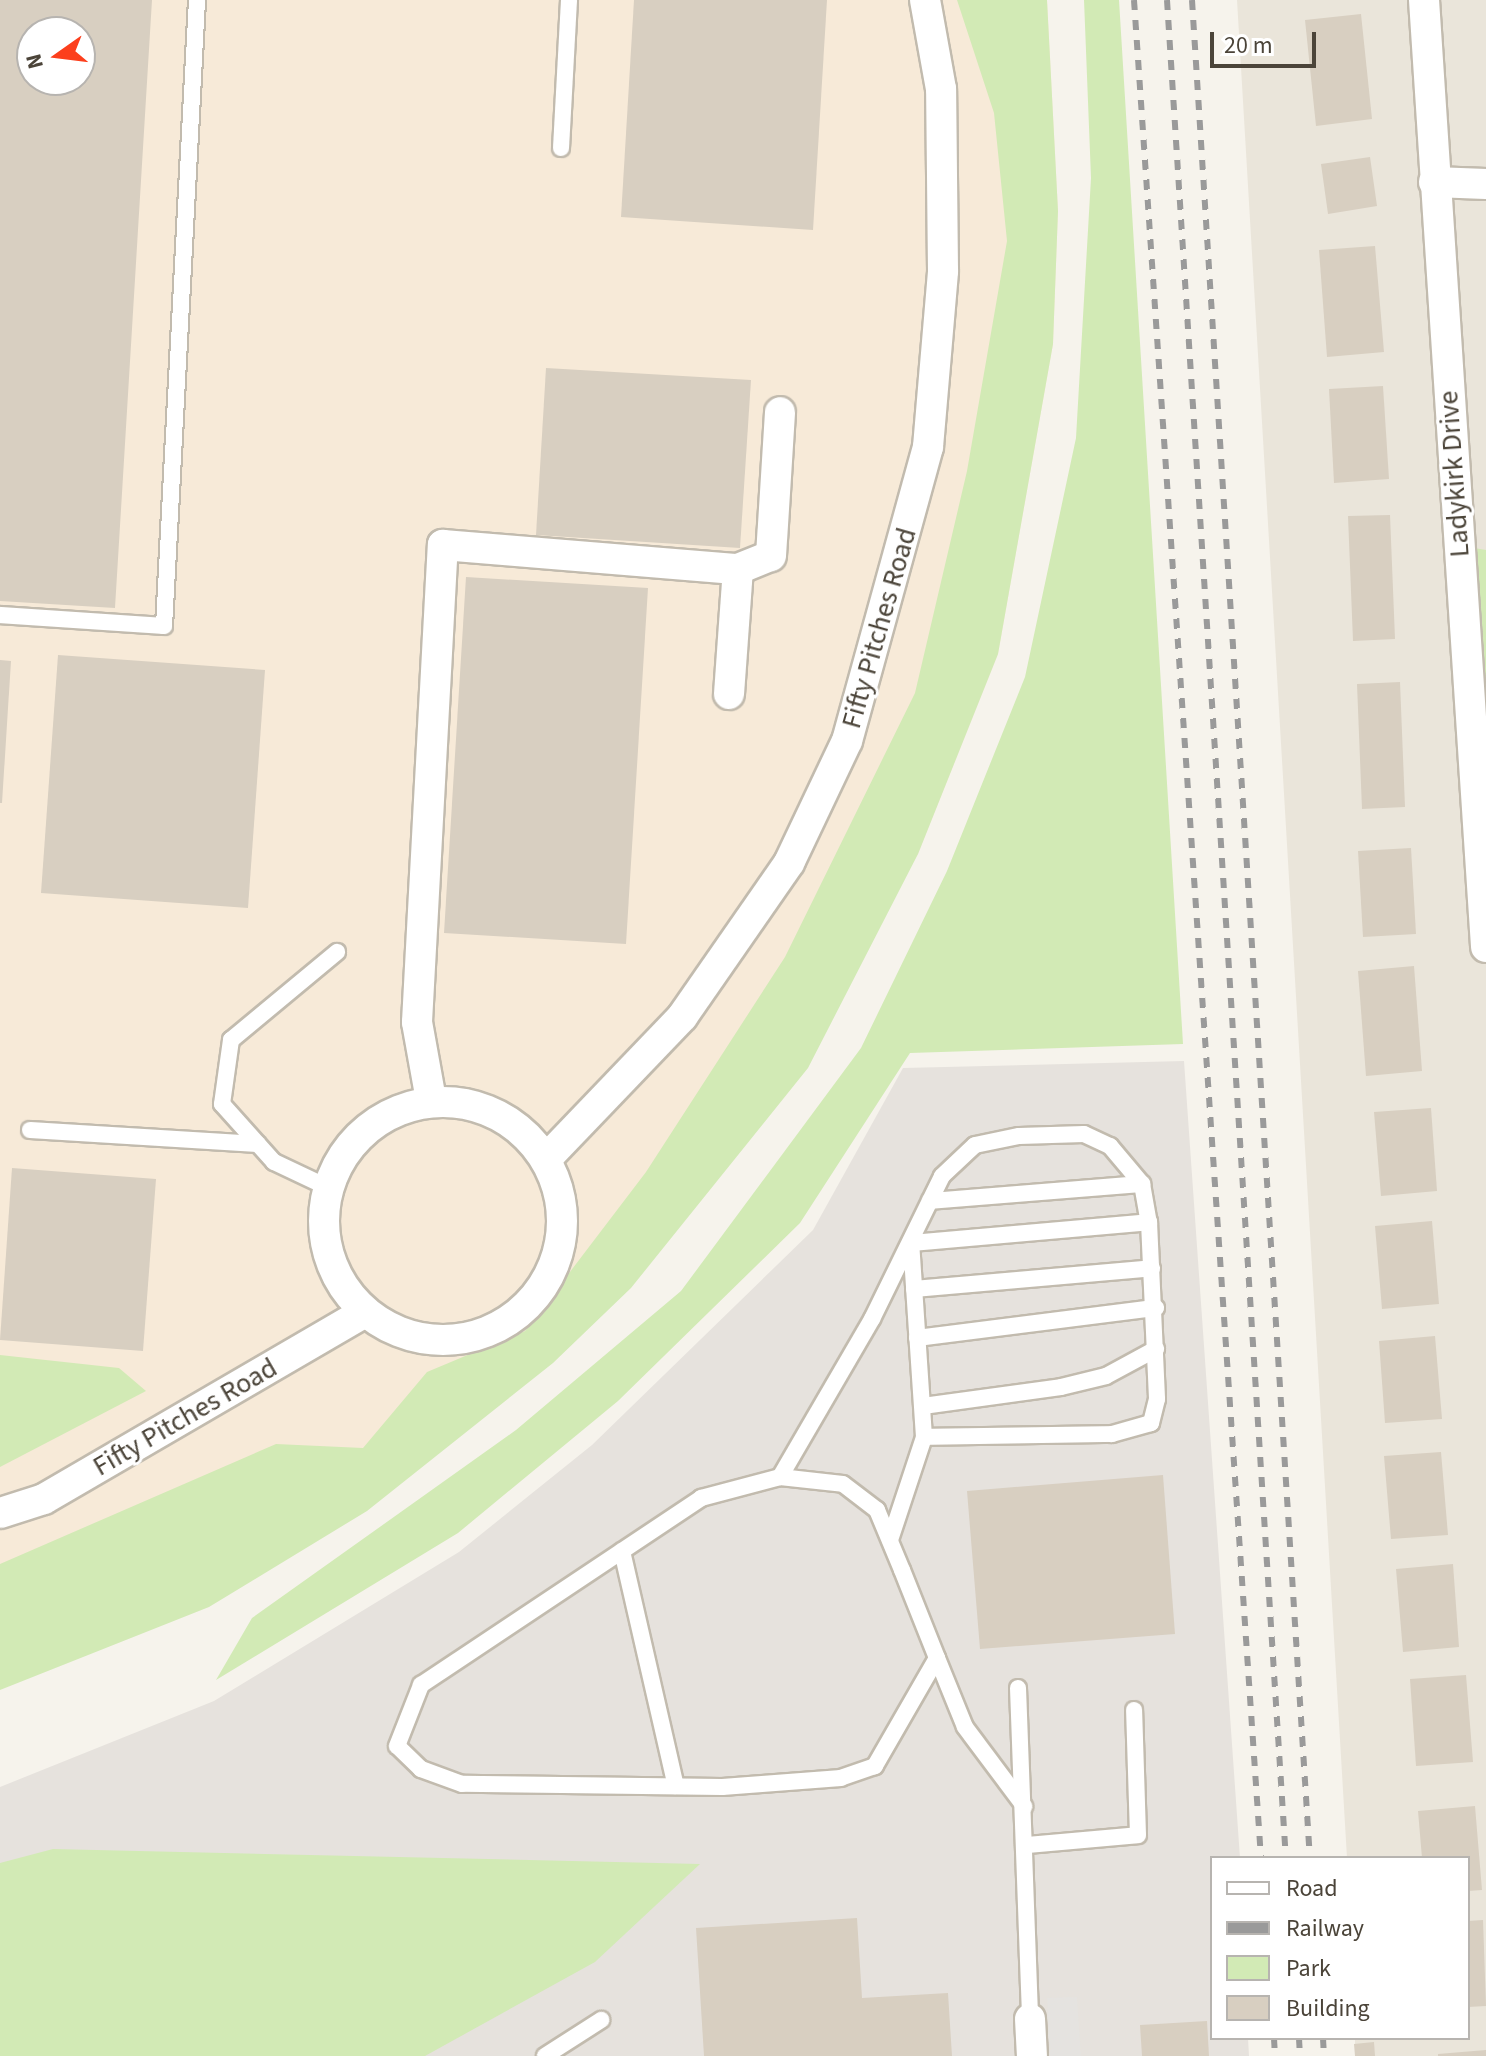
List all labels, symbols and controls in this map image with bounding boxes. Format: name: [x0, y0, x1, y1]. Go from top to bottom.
north arrow: [16, 16, 96, 96]
scale bar: [1214, 16, 1320, 66]
text: 20 m: [1224, 28, 1273, 63]
text: N: [17, 50, 52, 72]
street label: Ladykirk Drive: [1431, 390, 1477, 558]
street label: Fifty Pitches Road: [834, 524, 924, 732]
street label: Fifty Pitches Road: [87, 1351, 283, 1483]
legend: [1210, 1856, 1470, 2040]
text: Road: [1286, 1871, 1338, 1906]
text: Railway: [1286, 1911, 1364, 1946]
text: Park: [1286, 1951, 1331, 1986]
text: Building: [1286, 1991, 1370, 2026]

